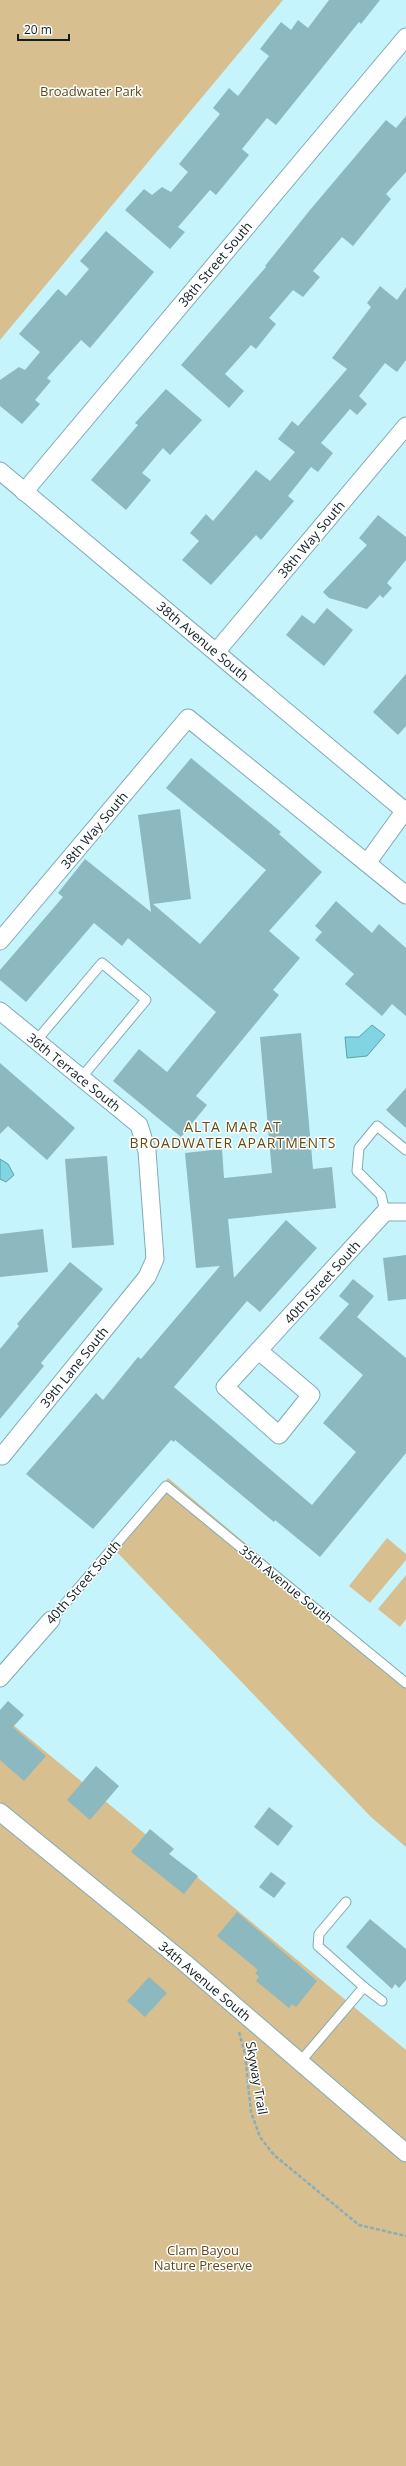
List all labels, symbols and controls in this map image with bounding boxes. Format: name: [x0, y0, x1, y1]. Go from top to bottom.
scale bar: [18, 16, 69, 42]
text: 20 m: [24, 21, 52, 38]
park label: Broadwater Park: [40, 82, 142, 100]
street label: 38th Street South: [174, 218, 256, 310]
street label: 38th Way South: [273, 497, 349, 581]
street label: 38th Avenue South: [153, 597, 253, 685]
street label: 38th Way South: [56, 788, 132, 872]
street label: 36th Terrace South: [23, 1029, 125, 1115]
district label: ALTA MAR AT BROADWATER APARTMENTS: [130, 1117, 336, 1152]
street label: 40th Street South: [280, 1237, 364, 1327]
street label: 39th Lane South: [36, 1323, 112, 1411]
street label: 40th Street South: [41, 1536, 125, 1628]
street label: 35th Avenue South: [236, 1541, 336, 1627]
street label: 34th Avenue South: [155, 1937, 255, 2025]
street label: Skyway Trail: [242, 2040, 272, 2116]
park label: Clam Bayou Nature Preserve: [154, 2241, 252, 2274]

